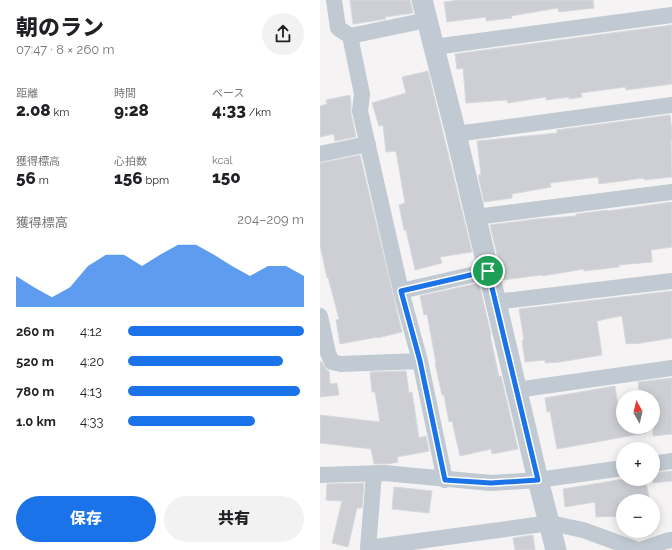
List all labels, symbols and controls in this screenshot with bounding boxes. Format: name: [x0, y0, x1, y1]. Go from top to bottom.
button: share: [262, 13, 304, 55]
text: 朝のラン: [16, 14, 104, 40]
text: 07:47 · 8 × 260 m: [16, 42, 114, 57]
text: 距離: [16, 87, 38, 100]
text: 時間: [114, 87, 136, 100]
text: ペース: [212, 87, 244, 100]
text: 2.08: [16, 100, 51, 120]
text: 9:28: [114, 100, 149, 120]
text: 4:33: [212, 100, 246, 120]
text: km: [51, 106, 69, 119]
text: /km: [246, 106, 271, 119]
text: kcal: [212, 154, 233, 167]
text: 獲得標高: [16, 155, 60, 168]
text: 心拍数: [114, 155, 147, 168]
text: 150: [212, 167, 241, 187]
text: 56: [16, 168, 36, 188]
text: 156: [114, 168, 143, 188]
text: m: [36, 174, 49, 187]
text: bpm: [143, 174, 169, 187]
text: 204–209 m: [237, 212, 304, 227]
text: 獲得標高: [16, 215, 68, 230]
pin: [471, 254, 505, 288]
icon: arrive: [477, 260, 499, 282]
text: 260 m: [16, 324, 54, 339]
text: 4:12: [80, 324, 102, 339]
text: 520 m: [16, 354, 54, 369]
text: 4:20: [80, 354, 104, 369]
text: 780 m: [16, 384, 54, 399]
text: 4:13: [80, 384, 102, 399]
north arrow: [616, 390, 660, 434]
map controls: [616, 390, 660, 538]
text: 1.0 km: [16, 414, 56, 429]
text: 4:33: [80, 414, 103, 429]
button: +: [616, 442, 660, 486]
button: −: [616, 494, 660, 538]
button: 保存: [16, 496, 156, 542]
button: 共有: [164, 496, 304, 542]

